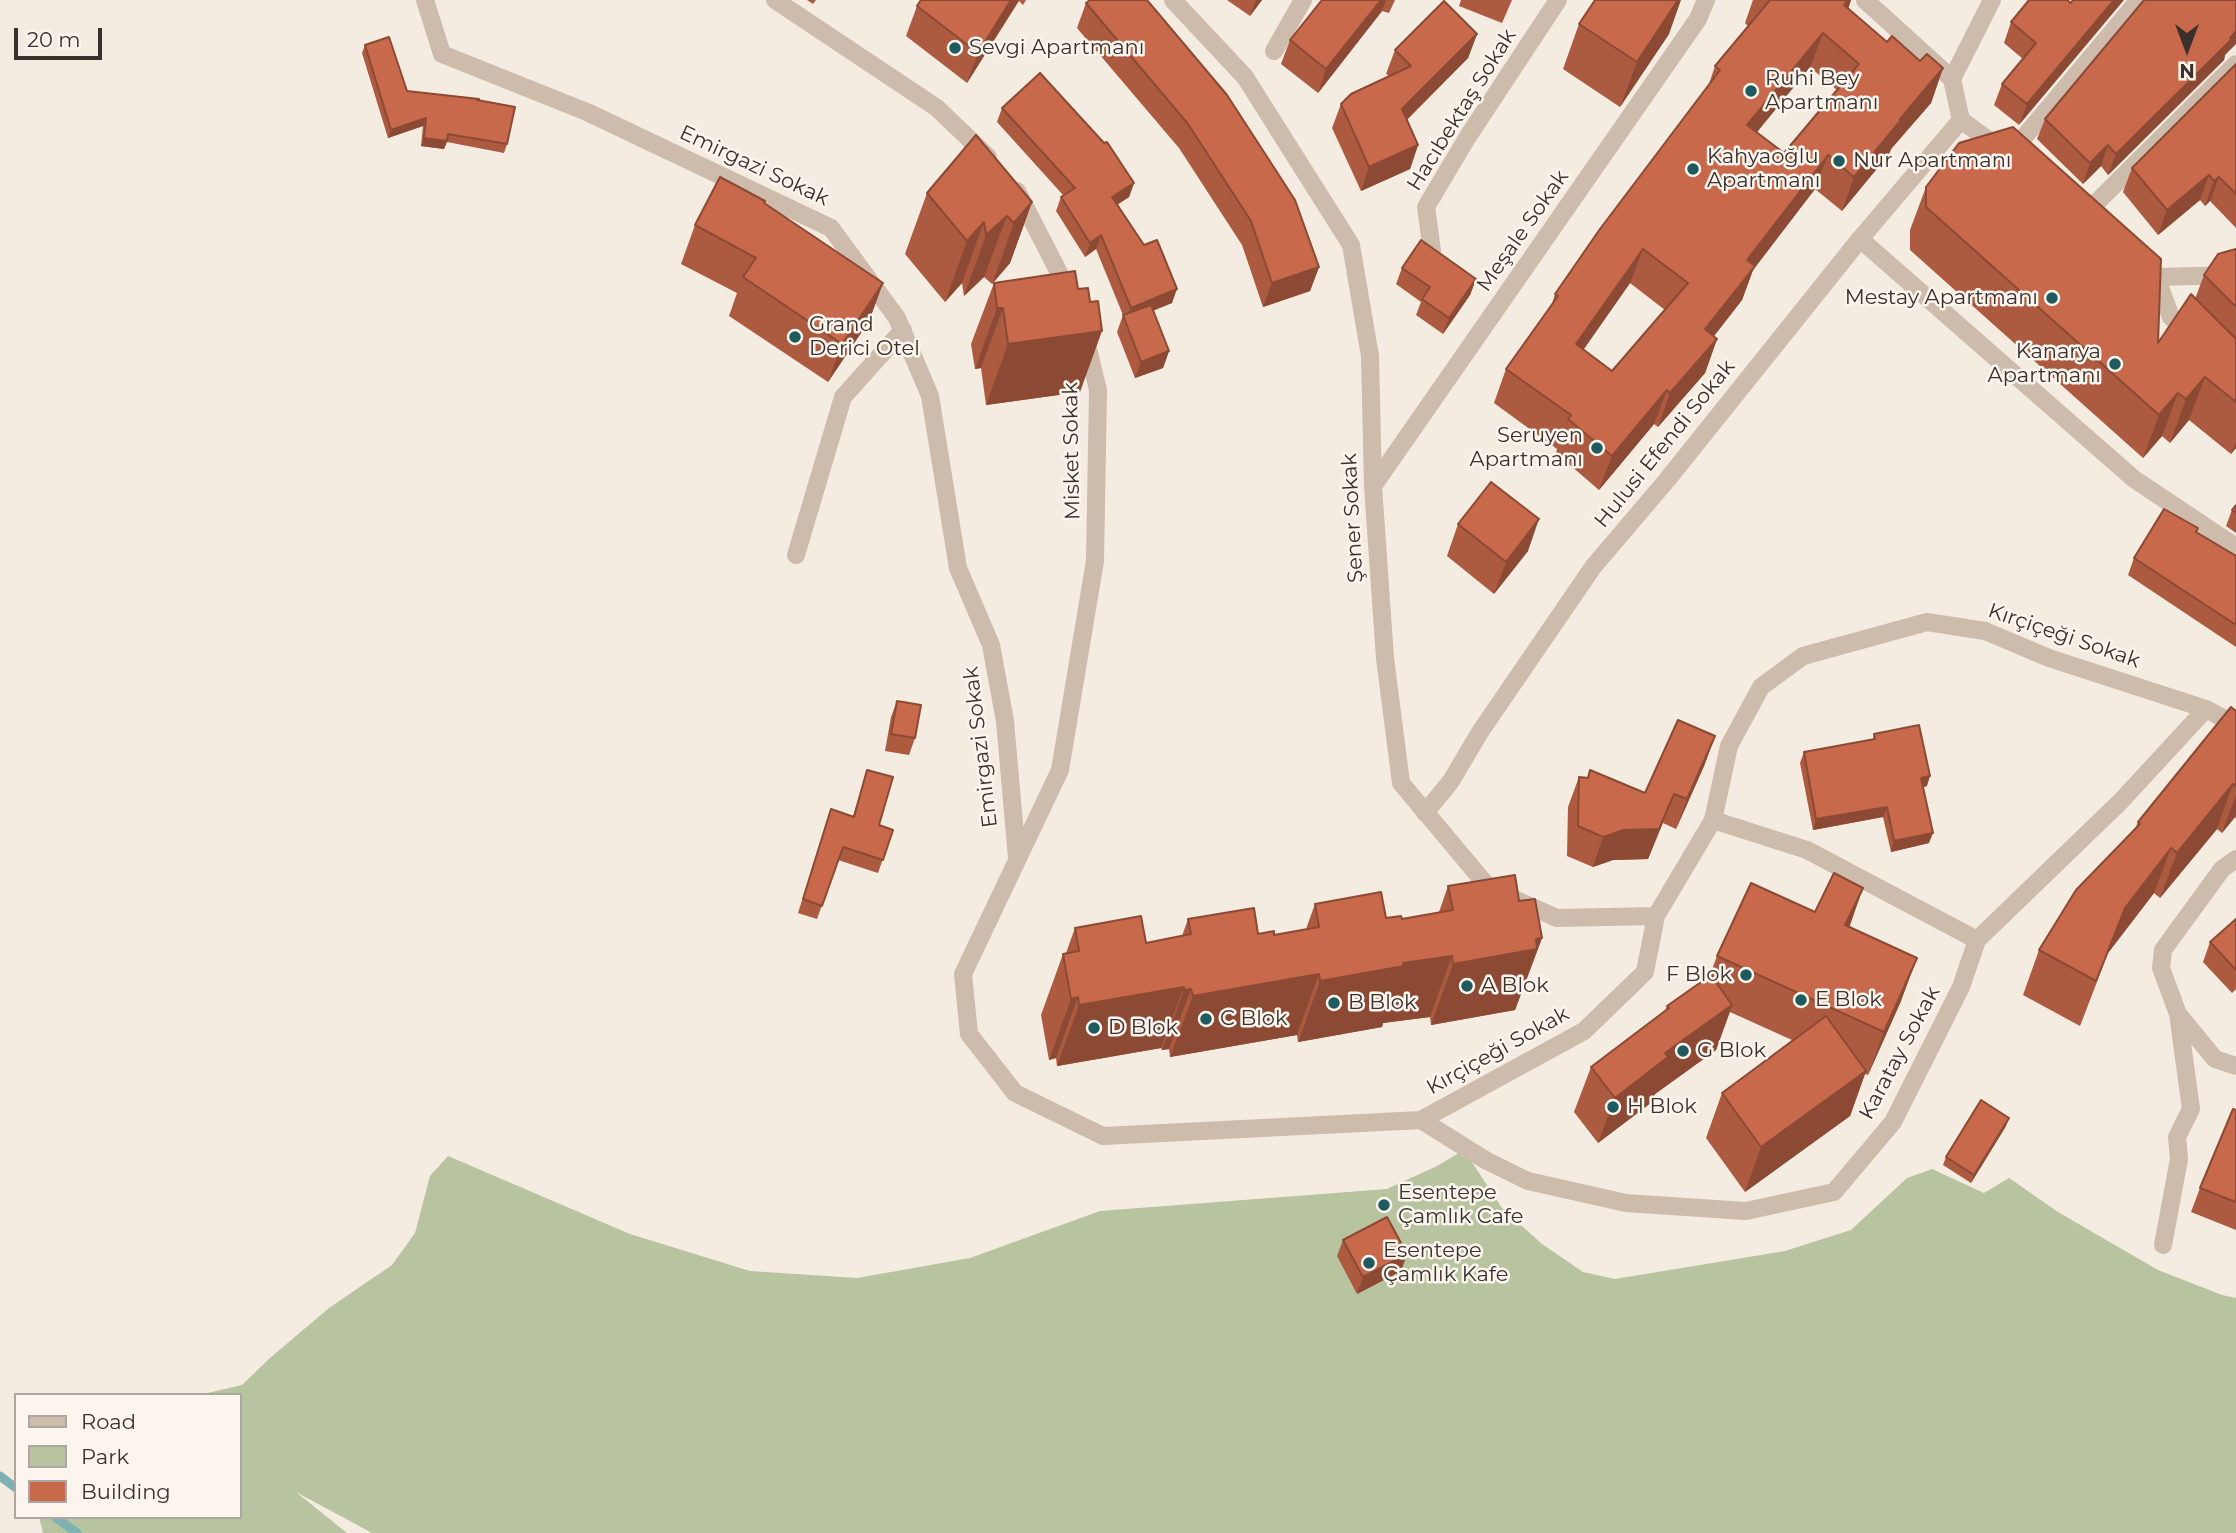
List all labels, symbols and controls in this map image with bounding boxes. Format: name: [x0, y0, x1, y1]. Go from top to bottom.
scale bar: [18, 14, 105, 58]
north arrow: [2152, 14, 2222, 84]
street label: Hacıbektaş Sokak: [1402, 24, 1522, 196]
text: 20 m: [27, 27, 81, 52]
place label: Sevgi Apartmanı: [969, 35, 1144, 61]
marker: Sevgi Apartmanı: [947, 40, 963, 56]
text: N: [2179, 59, 2195, 82]
place label: Ruhi Bey Apartmanı: [1765, 66, 1878, 116]
marker: Ruhi Bey Apartmanı: [1743, 83, 1759, 99]
street label: Emirgazi Sokak: [675, 120, 833, 212]
place label: Kahyaoğlu Apartmanı: [1707, 144, 1820, 194]
place label: Nur Apartmanı: [1853, 148, 2011, 174]
marker: Nur Apartmanı: [1831, 153, 1847, 169]
marker: Kahyaoğlu Apartmanı: [1685, 161, 1701, 177]
street label: Meşale Sokak: [1472, 165, 1574, 297]
place label: Mestay Apartmanı: [1845, 285, 2038, 311]
marker: Mestay Apartmanı: [2044, 290, 2060, 306]
place label: Grand Derici Otel: [809, 312, 920, 362]
marker: Grand Derici Otel: [787, 329, 803, 345]
place label: Kanarya Apartmanı: [1988, 339, 2101, 389]
street label: Hulusi Efendi Sokak: [1589, 355, 1741, 533]
marker: Kanarya Apartmanı: [2107, 356, 2123, 372]
street label: Misket Sokak: [1058, 382, 1086, 520]
place label: Seruyen Apartmanı: [1470, 423, 1583, 473]
marker: Seruyen Apartmanı: [1589, 440, 1605, 456]
street label: Şener Sokak: [1337, 453, 1369, 583]
street label: Kırçiçeği Sokak: [1985, 598, 2143, 674]
street label: Emirgazi Sokak: [959, 665, 1003, 829]
place label: F Blok: [1666, 962, 1732, 988]
marker: F Blok: [1738, 967, 1754, 983]
place label: A Blok: [1481, 973, 1549, 999]
marker: A Blok: [1459, 978, 1475, 994]
street label: Karatay Sokak: [1854, 982, 1946, 1124]
place label: E Blok: [1815, 987, 1882, 1013]
place label: B Blok: [1348, 990, 1417, 1016]
marker: E Blok: [1793, 992, 1809, 1008]
marker: B Blok: [1326, 995, 1342, 1011]
street label: Kırçiçeği Sokak: [1422, 1001, 1574, 1101]
place label: C Blok: [1220, 1006, 1288, 1032]
marker: C Blok: [1198, 1011, 1214, 1027]
place label: D Blok: [1108, 1015, 1178, 1041]
marker: D Blok: [1086, 1020, 1102, 1036]
place label: G Blok: [1697, 1038, 1766, 1064]
marker: G Blok: [1675, 1043, 1691, 1059]
place label: H Blok: [1627, 1094, 1697, 1120]
marker: H Blok: [1605, 1099, 1621, 1115]
place label: Esentepe Çamlık Cafe: [1398, 1180, 1523, 1230]
marker: Esentepe Çamlık Cafe: [1376, 1197, 1392, 1213]
place label: Esentepe Çamlık Kafe: [1383, 1238, 1508, 1288]
marker: Esentepe Çamlık Kafe: [1361, 1255, 1377, 1271]
legend: [14, 1393, 242, 1519]
text: Road: [81, 1409, 136, 1434]
text: Park: [81, 1444, 129, 1469]
text: Building: [81, 1479, 171, 1504]

